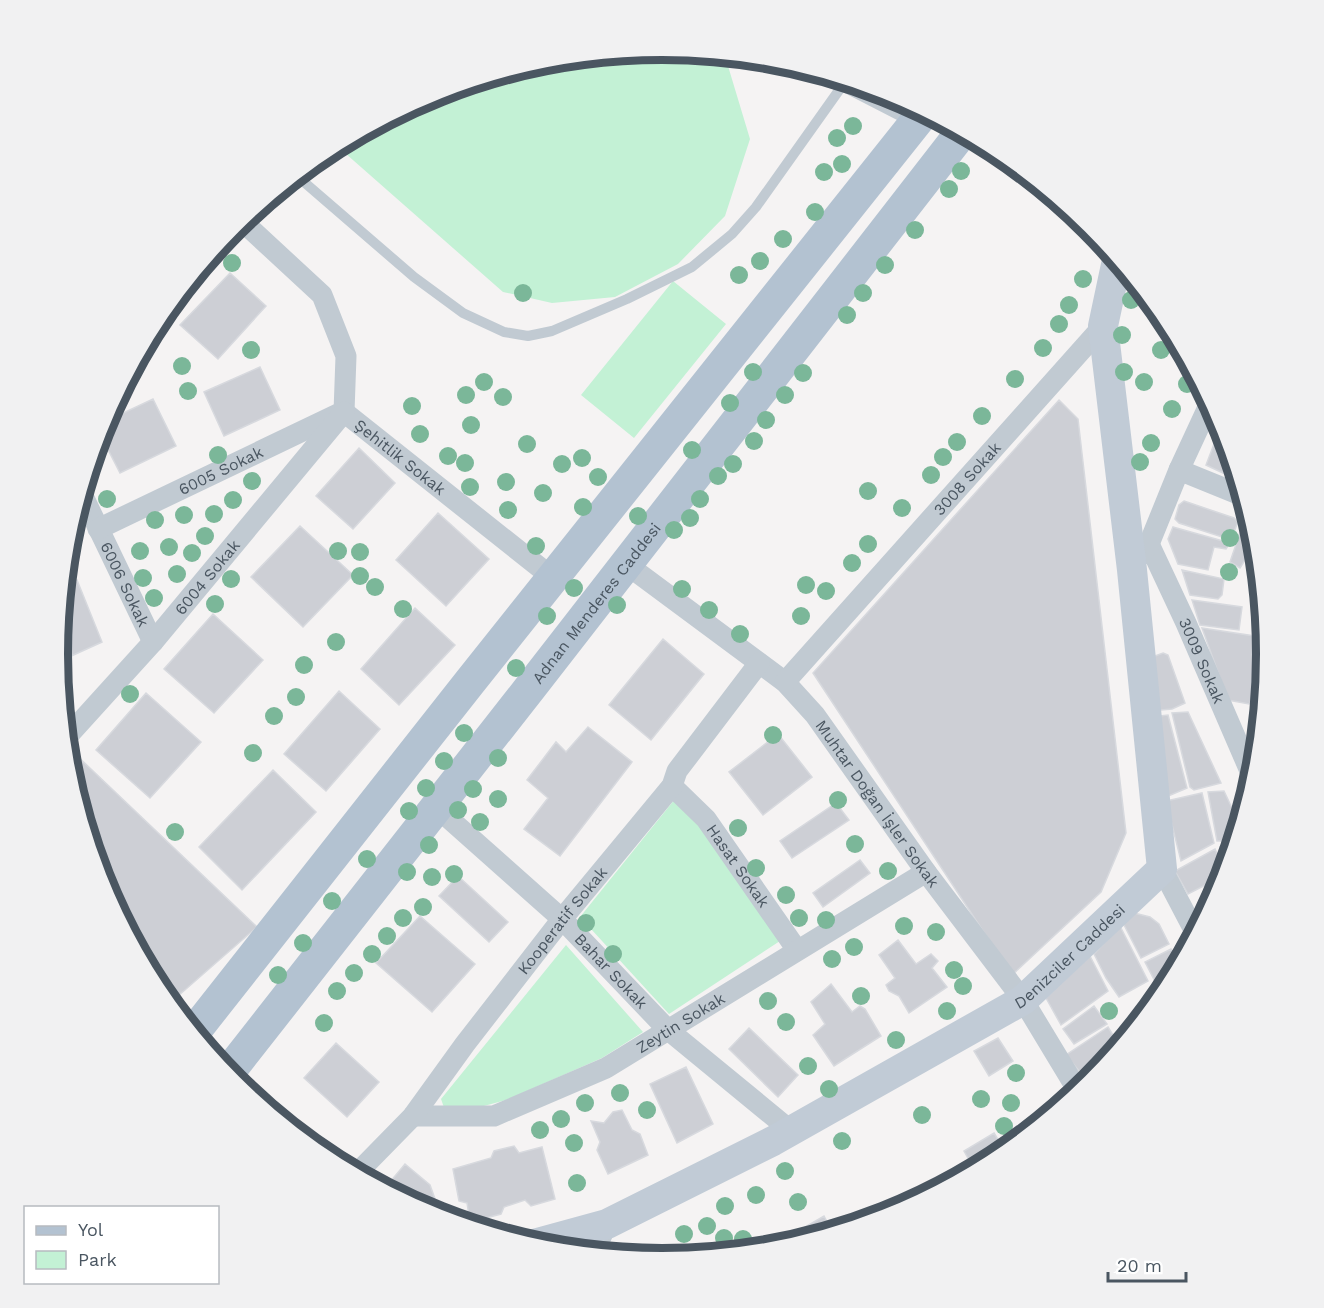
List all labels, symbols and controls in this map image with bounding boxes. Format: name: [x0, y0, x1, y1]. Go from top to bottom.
street label: Şehitlik Sokak: [351, 415, 449, 499]
street label: 3008 Sokak: [930, 438, 1005, 519]
street label: 6005 Sokak: [176, 442, 266, 499]
street label: Adnan Menderes Caddesi: [528, 519, 665, 687]
street label: 6004 Sokak: [171, 536, 244, 619]
street label: 6006 Sokak: [96, 539, 153, 630]
street label: 3009 Sokak: [1175, 615, 1229, 706]
street label: Muhtar Doğan İşler Sokak: [812, 716, 943, 891]
street label: Hasat Sokak: [702, 821, 773, 911]
street label: Kooperatif Sokak: [514, 863, 611, 978]
street label: Denizciler Caddesi: [1011, 900, 1129, 1013]
street label: Bahar Sokak: [571, 929, 651, 1013]
street label: Zeytin Sokak: [633, 989, 728, 1057]
legend: [24, 1206, 219, 1284]
text: Yol: [78, 1219, 104, 1240]
scale bar: [1108, 1245, 1186, 1283]
text: Park: [78, 1249, 117, 1270]
text: 20 m: [1117, 1255, 1162, 1276]

